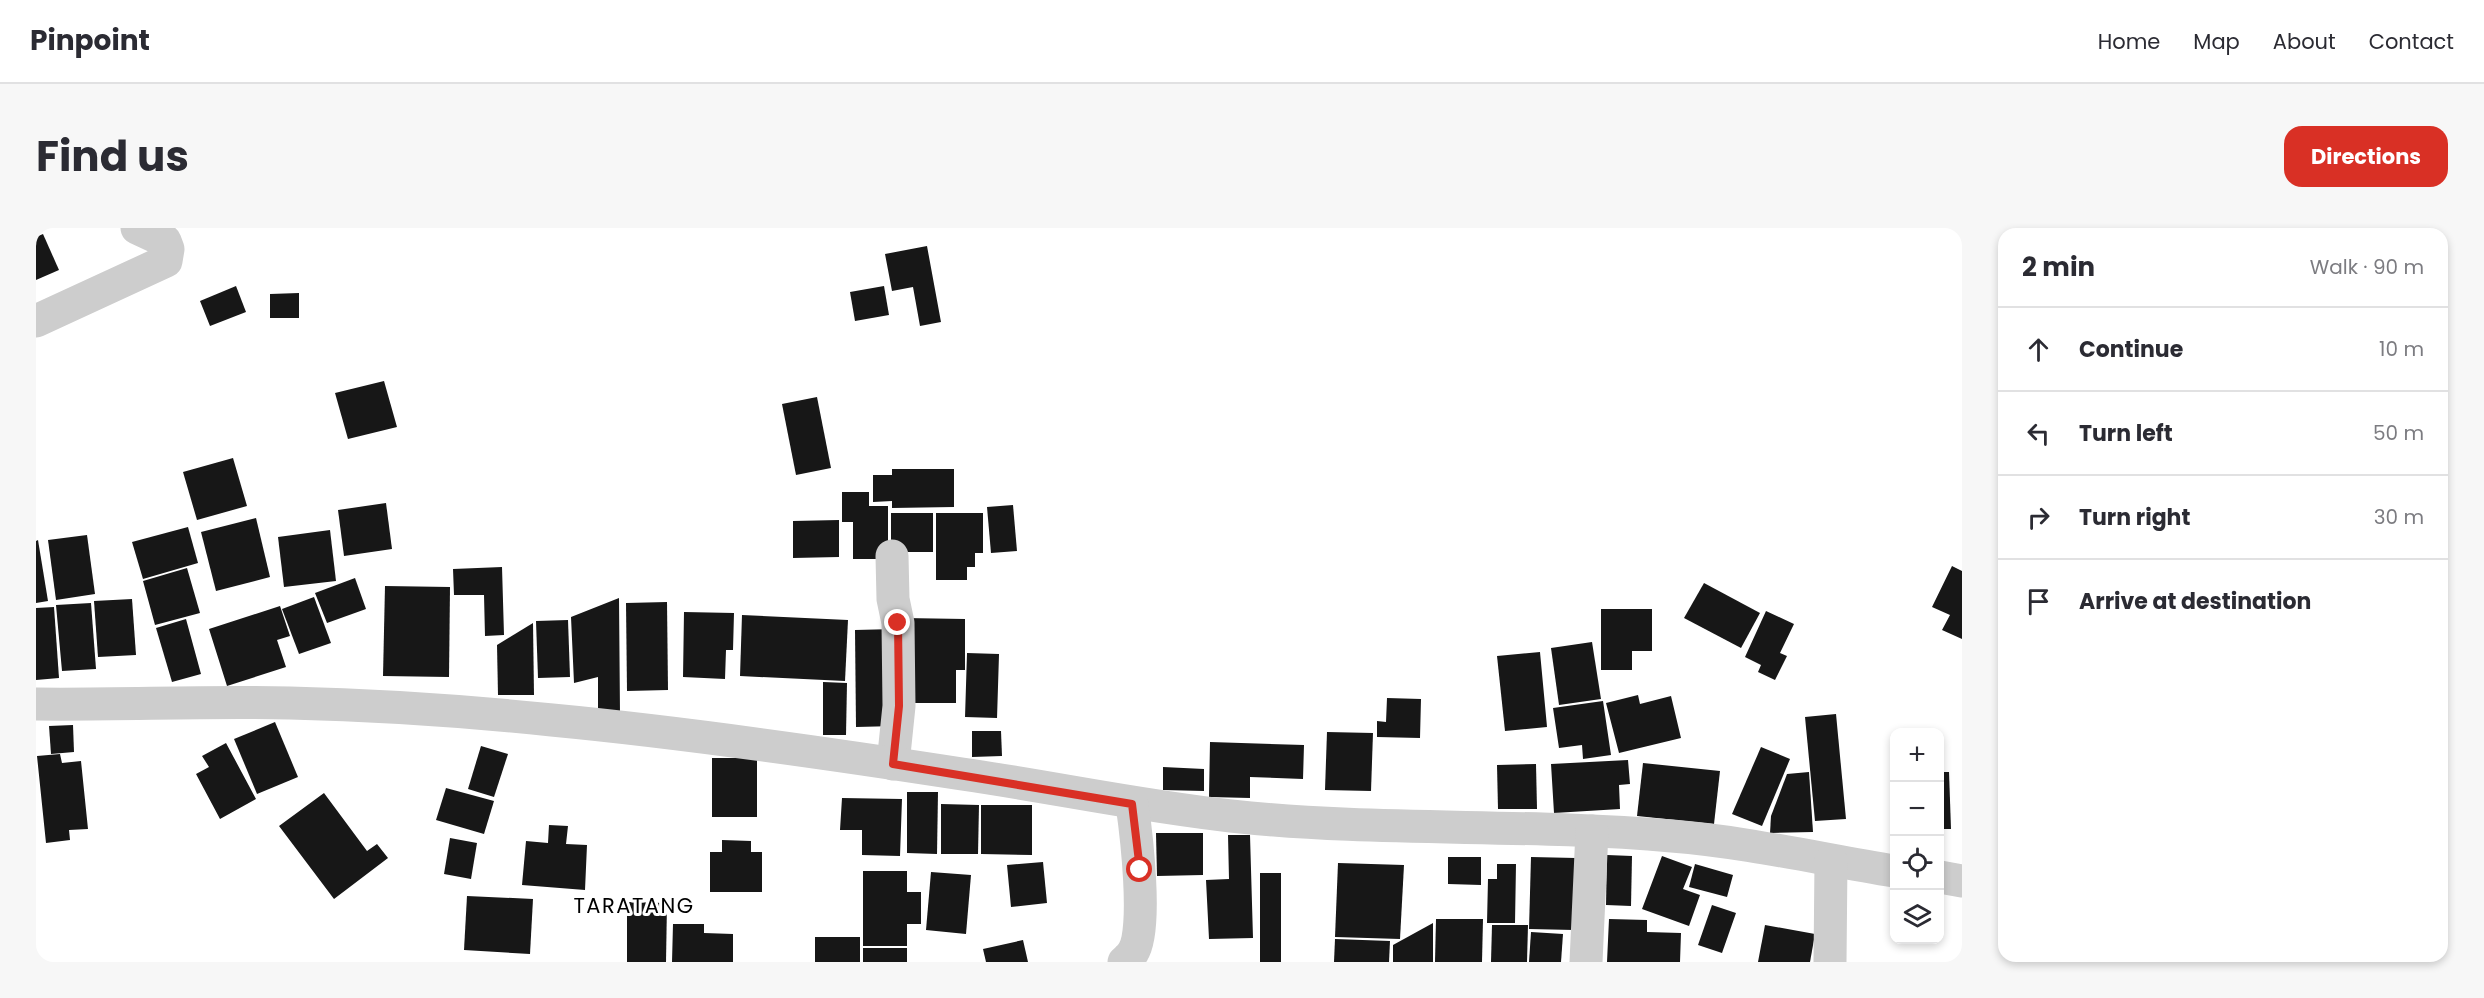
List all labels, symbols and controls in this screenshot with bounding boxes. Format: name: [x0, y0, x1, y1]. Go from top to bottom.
text: Pinpoint: [30, 21, 150, 60]
text: Home: [2098, 27, 2160, 56]
text: Map: [2193, 27, 2240, 56]
text: About: [2273, 27, 2336, 56]
text: Contact: [2369, 27, 2454, 56]
button: Directions: [2284, 126, 2448, 187]
text: Find us: [36, 127, 189, 186]
text: 2 min: [2022, 249, 2095, 285]
text: Walk · 90 m: [2310, 253, 2424, 281]
icon: ahead: [2022, 333, 2055, 366]
text: Continue: [2079, 334, 2183, 365]
text: 10 m: [2379, 335, 2424, 363]
icon: left: [2022, 417, 2055, 450]
text: Turn left: [2079, 418, 2173, 449]
text: 50 m: [2373, 419, 2424, 447]
icon: right: [2022, 501, 2055, 534]
text: Turn right: [2079, 502, 2190, 533]
text: 30 m: [2374, 503, 2424, 531]
icon: arrive: [2022, 585, 2055, 618]
text: Arrive at destination: [2079, 586, 2311, 617]
route end: [884, 609, 910, 635]
map controls: [1890, 728, 1944, 944]
button: +: [1890, 728, 1944, 782]
button: −: [1890, 782, 1944, 836]
button: locate: [1890, 836, 1944, 890]
route start: [1126, 856, 1152, 882]
button: layers: [1890, 890, 1944, 944]
district label: TARATANG: [573, 891, 695, 920]

